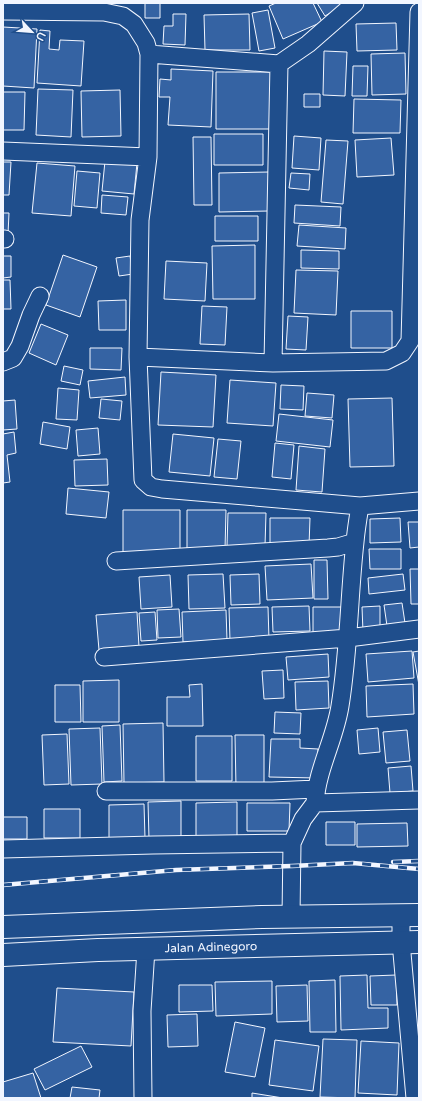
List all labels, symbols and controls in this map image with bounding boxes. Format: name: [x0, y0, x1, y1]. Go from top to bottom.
north arrow: [12, 12, 52, 52]
text: U: [33, 30, 48, 43]
street label: Jalan Adinegoro: [164, 939, 257, 955]

